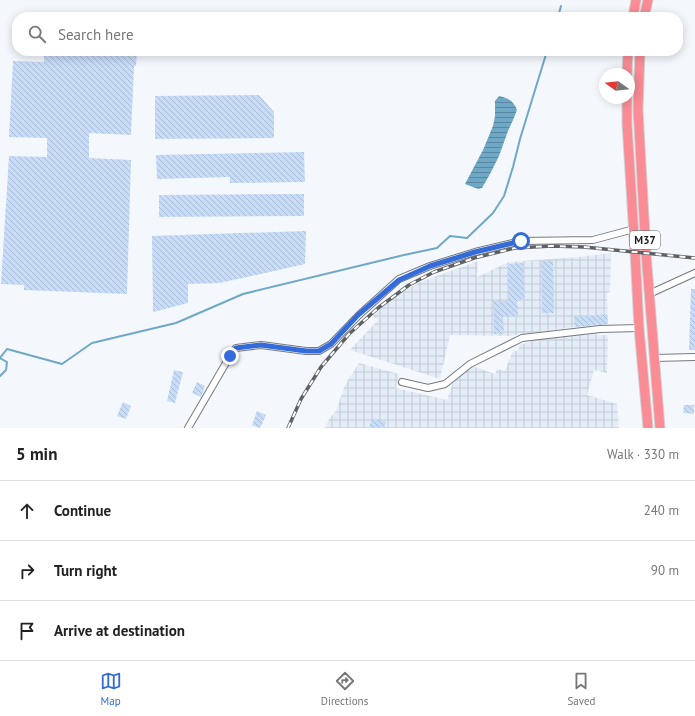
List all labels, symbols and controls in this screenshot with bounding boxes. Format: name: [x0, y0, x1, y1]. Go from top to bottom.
search box: [12, 12, 683, 56]
icon: search: [26, 23, 48, 45]
text: Search here: [58, 25, 134, 44]
north arrow: [599, 68, 635, 104]
road number: M37: [630, 231, 660, 249]
route start: [512, 232, 530, 250]
route end: [221, 347, 239, 365]
text: 5 min: [16, 443, 57, 465]
text: Walk · 330 m: [607, 446, 679, 463]
icon: ahead: [16, 500, 38, 522]
text: Continue: [54, 501, 111, 520]
text: 240 m: [644, 502, 679, 519]
icon: right: [16, 560, 38, 582]
text: Turn right: [54, 561, 117, 580]
text: 90 m: [651, 562, 679, 579]
icon: arrive: [16, 620, 38, 642]
text: Arrive at destination: [54, 621, 185, 640]
tab: Map: [100, 670, 122, 708]
tab: Directions: [321, 670, 368, 708]
tab: Saved: [567, 670, 595, 708]

